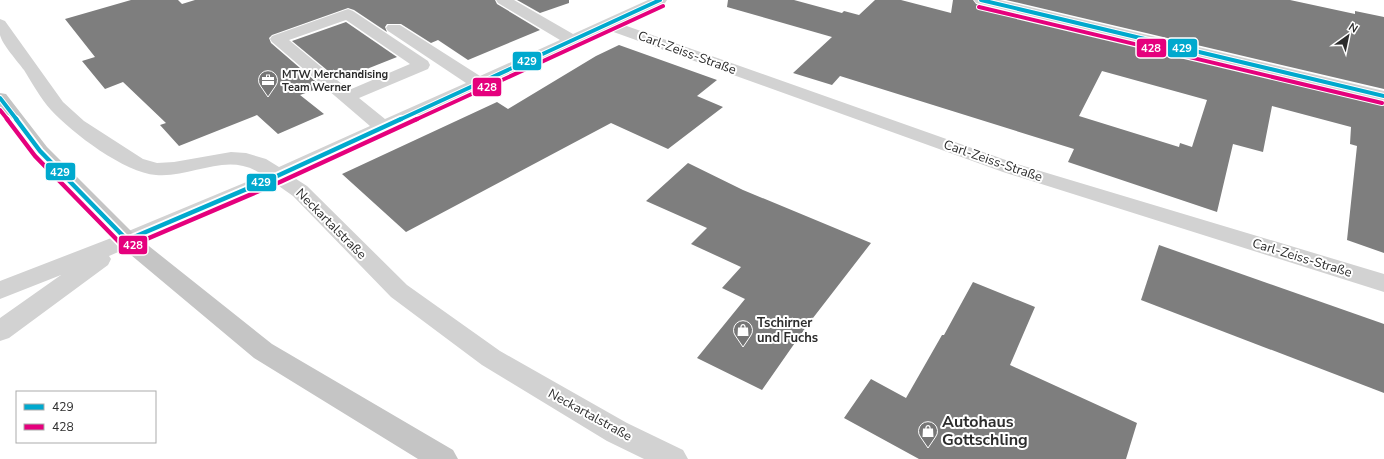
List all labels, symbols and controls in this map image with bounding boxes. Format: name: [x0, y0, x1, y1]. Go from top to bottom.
north arrow: [1328, 16, 1368, 56]
text: N: [1346, 20, 1361, 37]
street label: Carl-Zeiss-Straße: [635, 27, 739, 79]
line badge: 428: [1136, 38, 1167, 58]
line badge: 429: [1167, 38, 1198, 58]
text: 428: [1141, 41, 1161, 56]
text: 429: [1172, 41, 1192, 56]
line badge: 429: [512, 51, 542, 71]
text: 429: [517, 54, 537, 69]
place label: MTW Merchandising Team Werner: [282, 67, 388, 95]
office icon: MTW Merchandising Team Werner: [257, 69, 279, 97]
line badge: 428: [472, 77, 502, 97]
text: 428: [477, 80, 497, 95]
street label: Carl-Zeiss-Straße: [941, 136, 1045, 186]
line badge: 429: [45, 162, 76, 181]
text: 429: [50, 165, 70, 180]
line badge: 429: [246, 173, 277, 192]
text: 429: [251, 175, 271, 190]
street label: Neckartalstraße: [292, 185, 370, 263]
street label: Carl-Zeiss-Straße: [1250, 234, 1354, 282]
line badge: 428: [118, 235, 148, 255]
text: 428: [123, 238, 143, 253]
place label: Tschirner und Fuchs: [757, 314, 818, 347]
shop icon: Tschirner und Fuchs: [732, 319, 754, 347]
street label: Neckartalstraße: [545, 385, 635, 446]
legend: [16, 391, 156, 443]
text: 429: [52, 399, 74, 415]
place label: Autohaus Gottschling: [942, 411, 1028, 451]
text: 428: [52, 419, 74, 435]
shop icon: Autohaus Gottschling: [917, 420, 939, 448]

